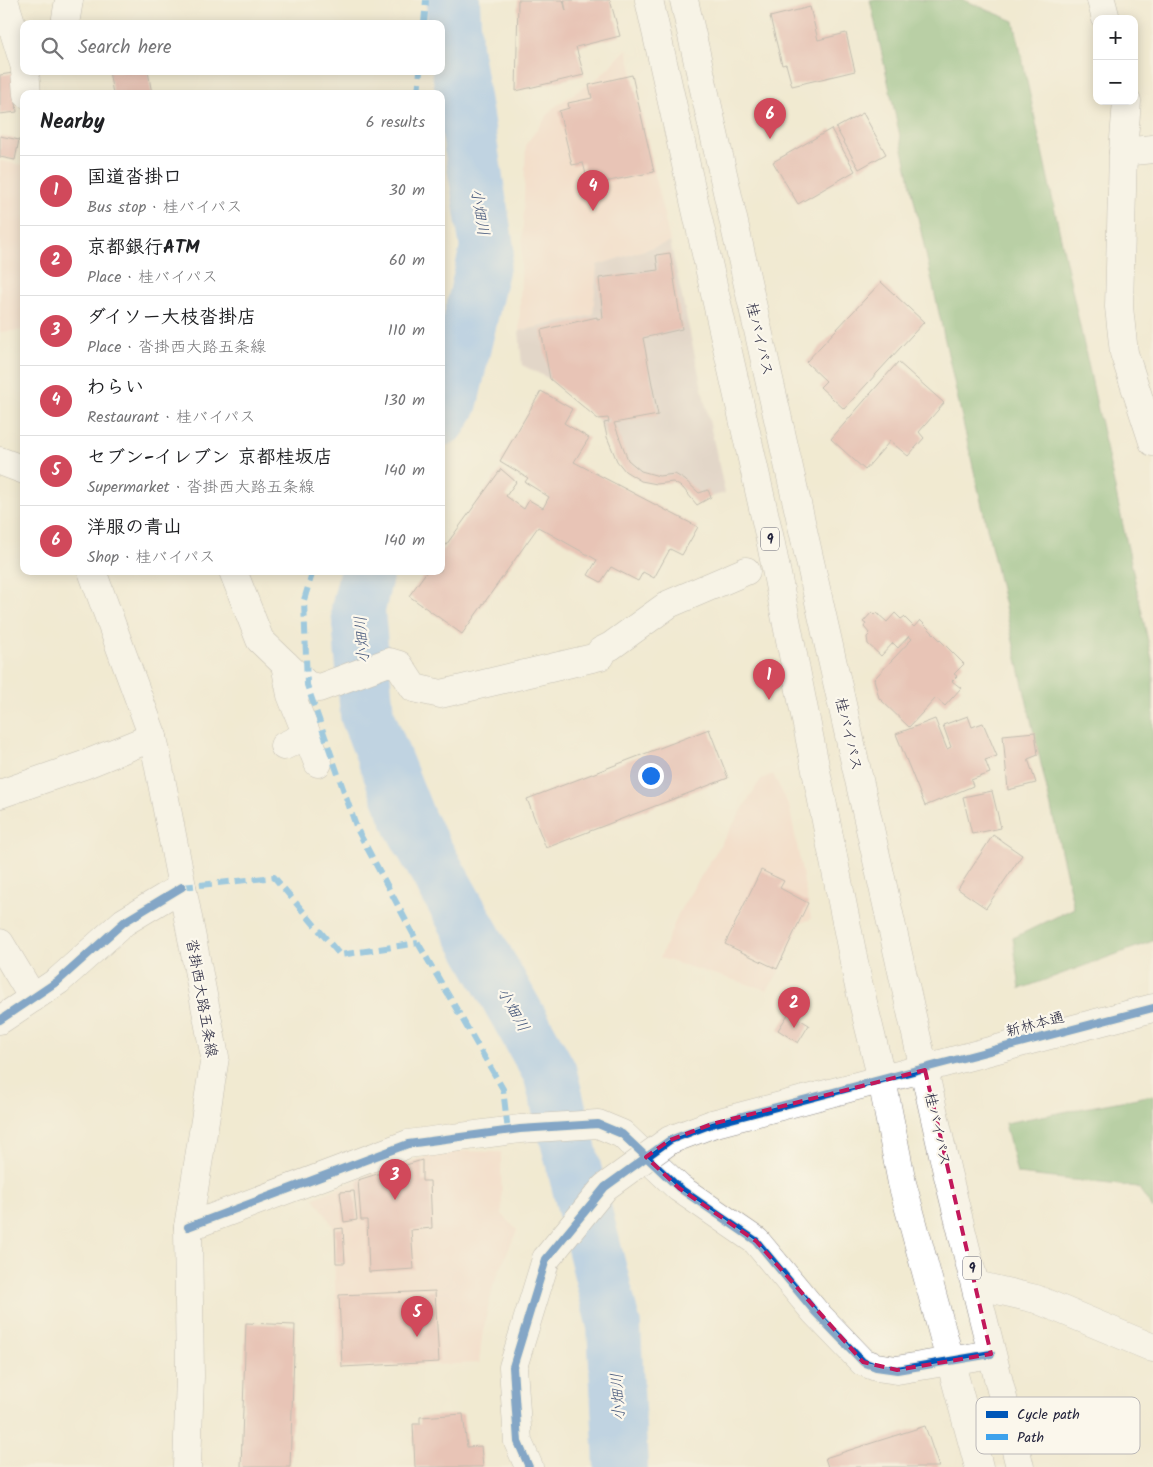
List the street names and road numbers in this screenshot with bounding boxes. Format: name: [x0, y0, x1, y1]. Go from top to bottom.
street label: 桂バイパス: [739, 300, 779, 378]
road number: 9: [761, 528, 779, 550]
street label: 桂バイパス: [828, 695, 868, 773]
street label: 沓掛西大路五条線: [179, 937, 223, 1059]
street label: 新林本通: [1003, 1006, 1067, 1044]
street label: 桂バイパス: [918, 1090, 957, 1168]
road number: 9: [963, 1256, 981, 1280]

